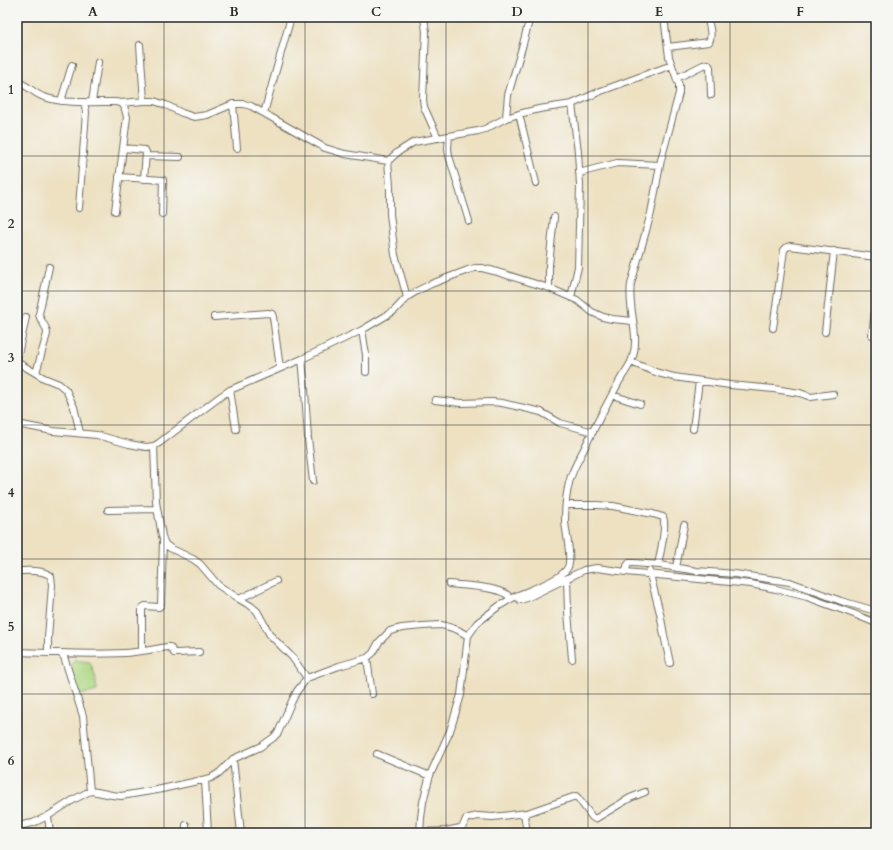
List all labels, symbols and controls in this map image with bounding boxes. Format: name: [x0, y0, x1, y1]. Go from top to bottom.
text: A: [88, 3, 98, 21]
text: B: [229, 3, 239, 21]
text: C: [371, 3, 381, 21]
text: D: [511, 3, 523, 21]
text: E: [655, 3, 663, 21]
text: F: [796, 3, 804, 21]
text: 1: [8, 81, 14, 99]
text: 2: [8, 215, 15, 233]
text: 3: [8, 349, 15, 367]
text: 4: [8, 484, 15, 502]
text: 5: [8, 618, 14, 636]
text: 6: [8, 752, 15, 770]

